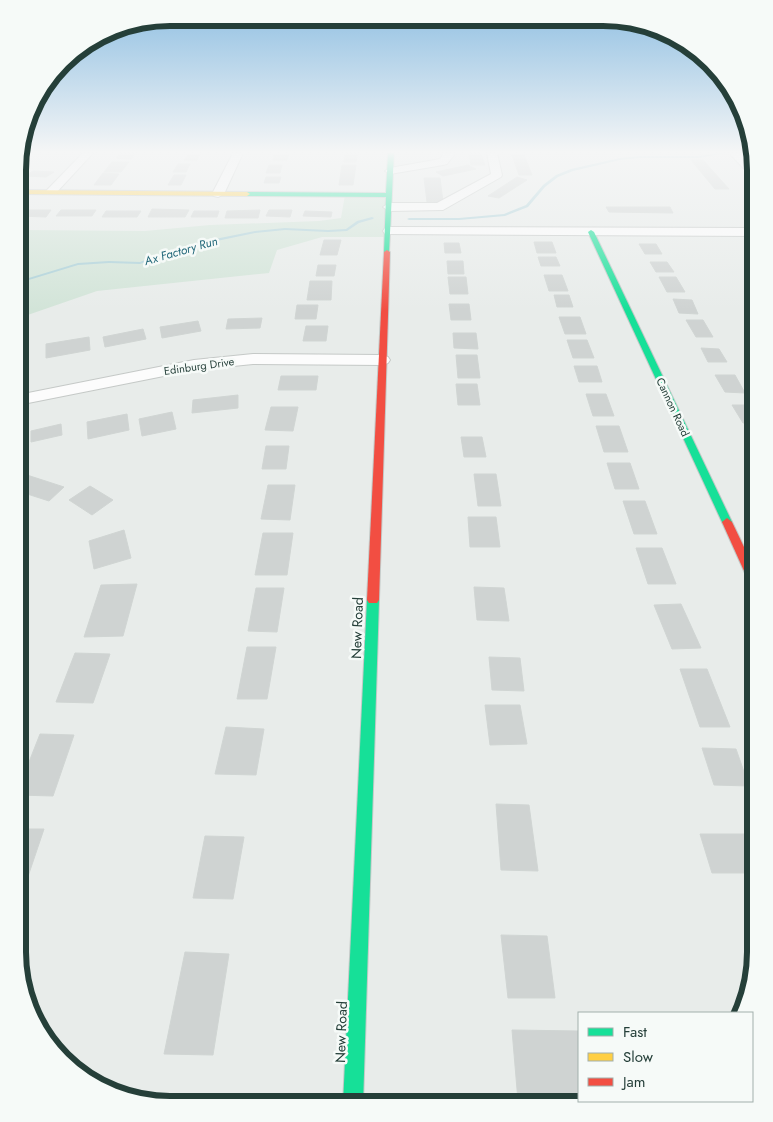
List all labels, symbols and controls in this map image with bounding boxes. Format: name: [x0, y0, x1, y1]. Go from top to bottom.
water label: Ax Factory Run: [141, 232, 220, 270]
street label: Edinburg Drive: [163, 353, 235, 379]
street label: Cannon Road: [652, 375, 694, 439]
street label: New Road: [346, 597, 368, 659]
street label: New Road: [330, 1001, 352, 1063]
legend: [578, 1012, 753, 1102]
text: Fast: [623, 1021, 647, 1043]
text: Slow: [623, 1046, 654, 1068]
text: Jam: [621, 1071, 646, 1093]

